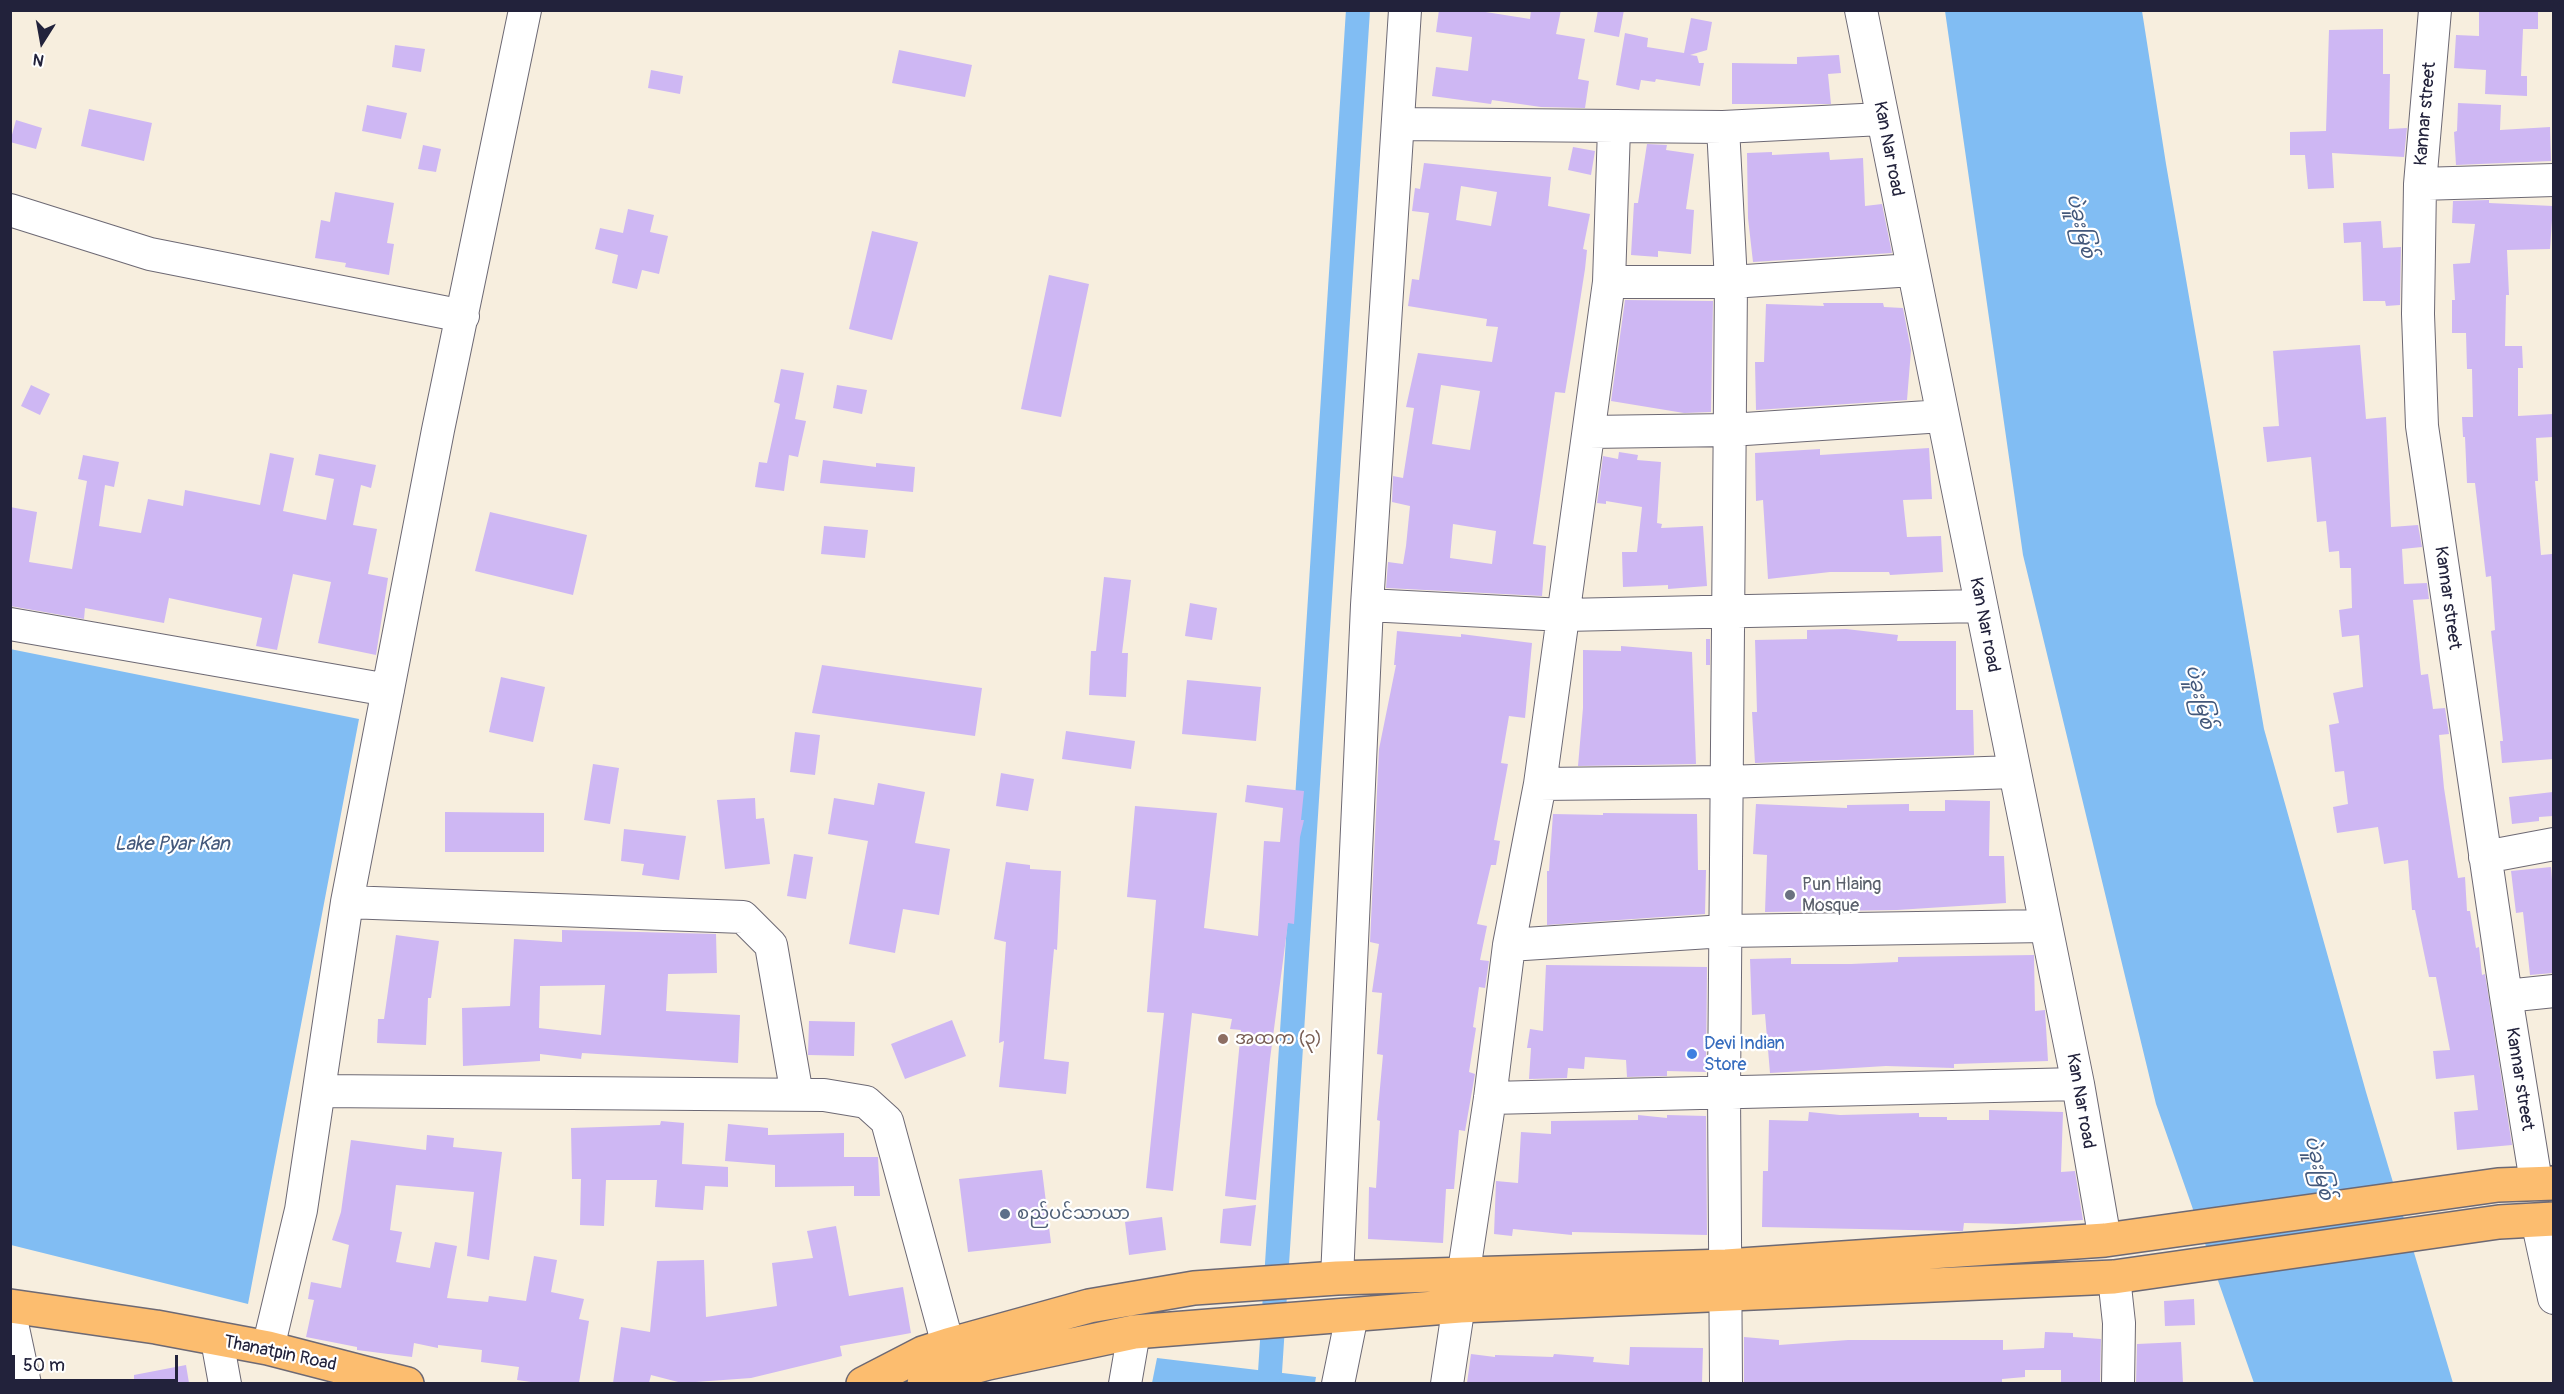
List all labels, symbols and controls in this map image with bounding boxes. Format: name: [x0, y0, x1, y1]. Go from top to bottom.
north arrow: [12, 12, 72, 72]
text: N: [31, 49, 46, 71]
street label: Kannar street: [2411, 61, 2441, 167]
street label: Kan Nar road: [1868, 100, 1908, 198]
water label: ပဲခူးမြစ်: [2060, 191, 2100, 261]
street label: Kannar street: [2429, 545, 2465, 651]
street label: Kan Nar road: [1964, 576, 2004, 674]
water label: ပဲခူးမြစ်: [2179, 662, 2219, 732]
water label: Lake Pyar Kan: [114, 833, 230, 857]
place label: Pun Hlaing Mosque: [1802, 874, 1881, 916]
marker: Pun Hlaing Mosque: [1783, 888, 1797, 902]
street label: Kannar street: [2500, 1026, 2538, 1132]
place label: အထက (၃): [1235, 1028, 1322, 1050]
marker: အထက (၃): [1216, 1032, 1230, 1046]
place label: Devi Indian Store: [1704, 1033, 1785, 1076]
marker: Devi Indian Store: [1685, 1047, 1699, 1061]
street label: Kan Nar road: [2061, 1052, 2099, 1150]
water label: ပဲခူးမြစ်: [2298, 1133, 2338, 1203]
place label: စည်ပင်သာယာ: [1017, 1203, 1130, 1225]
marker: စည်ပင်သာယာ: [998, 1207, 1012, 1221]
street label: Thanatpin Road: [222, 1332, 338, 1376]
scale bar: [15, 1343, 182, 1381]
text: 50 m: [23, 1354, 65, 1377]

